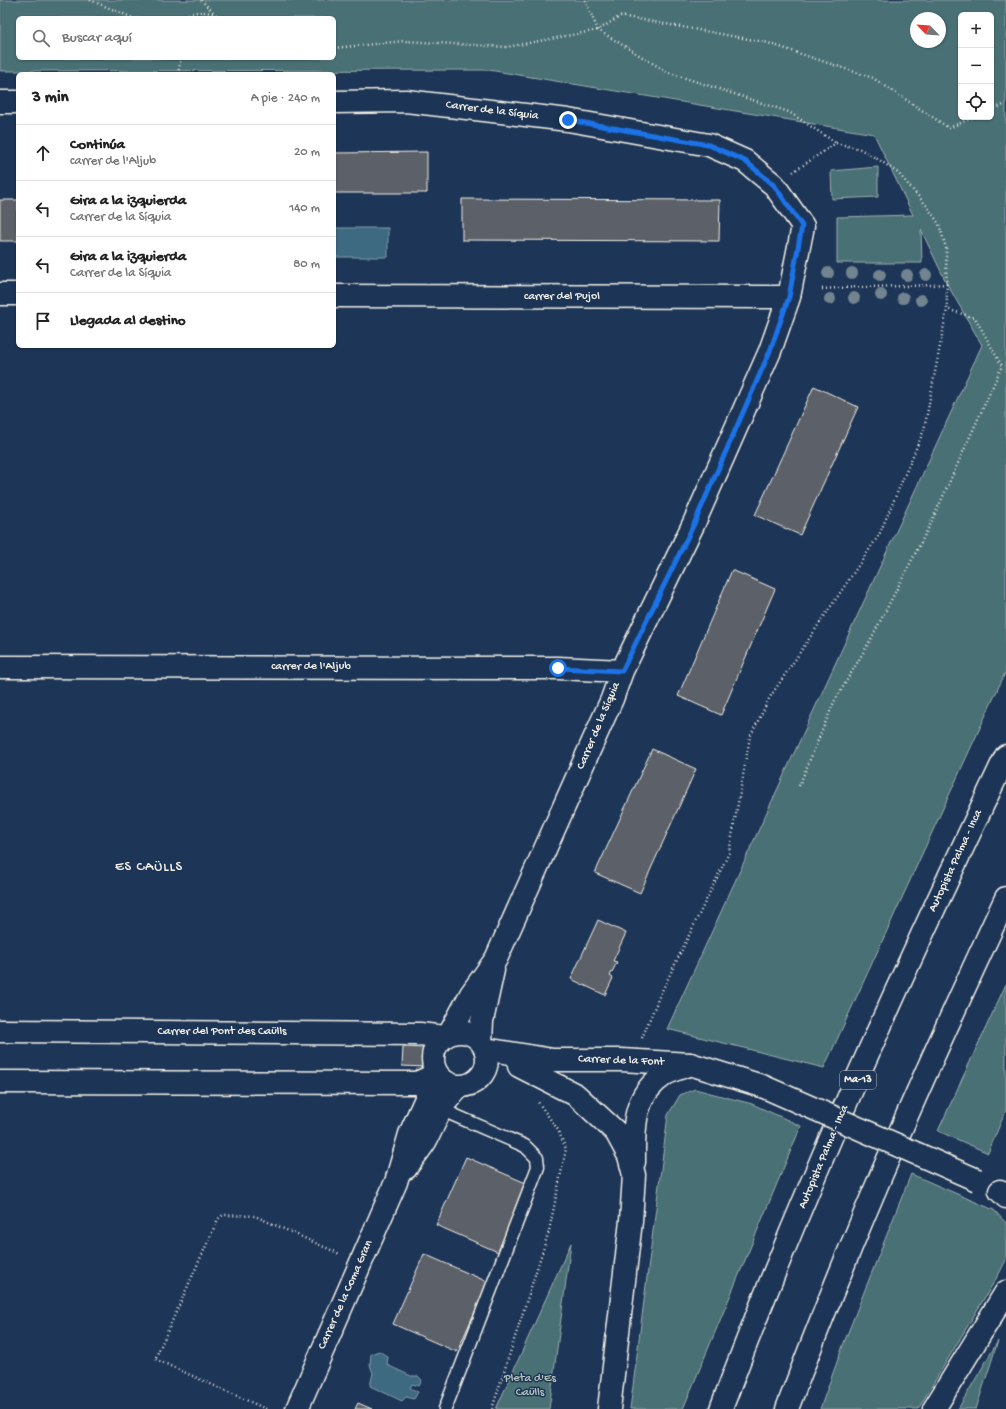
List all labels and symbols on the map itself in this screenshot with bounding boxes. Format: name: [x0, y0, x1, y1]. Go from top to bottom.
north arrow: [910, 12, 946, 48]
street label: Carrer de la Síquia: [445, 98, 540, 124]
route end: [559, 111, 577, 129]
street label: carrer del Pujol: [524, 290, 600, 304]
route start: [549, 659, 567, 677]
street label: carrer de l'Aljub: [271, 660, 351, 674]
street label: Carrer de la Síquia: [574, 680, 624, 772]
street label: Autopista Palma - Inca: [926, 807, 986, 914]
district label: ES CAÜLLS: [115, 859, 183, 876]
street label: Carrer del Pont des Caülls: [158, 1025, 287, 1039]
street label: Carrer de la Font: [578, 1053, 665, 1070]
road number: Ma-13: [840, 1071, 876, 1089]
street label: Autopista Palma - Inca: [796, 1103, 852, 1211]
street label: Carrer de la Coma Gran: [316, 1238, 377, 1352]
park label: Pleta d'Es Caülls: [503, 1372, 556, 1400]

